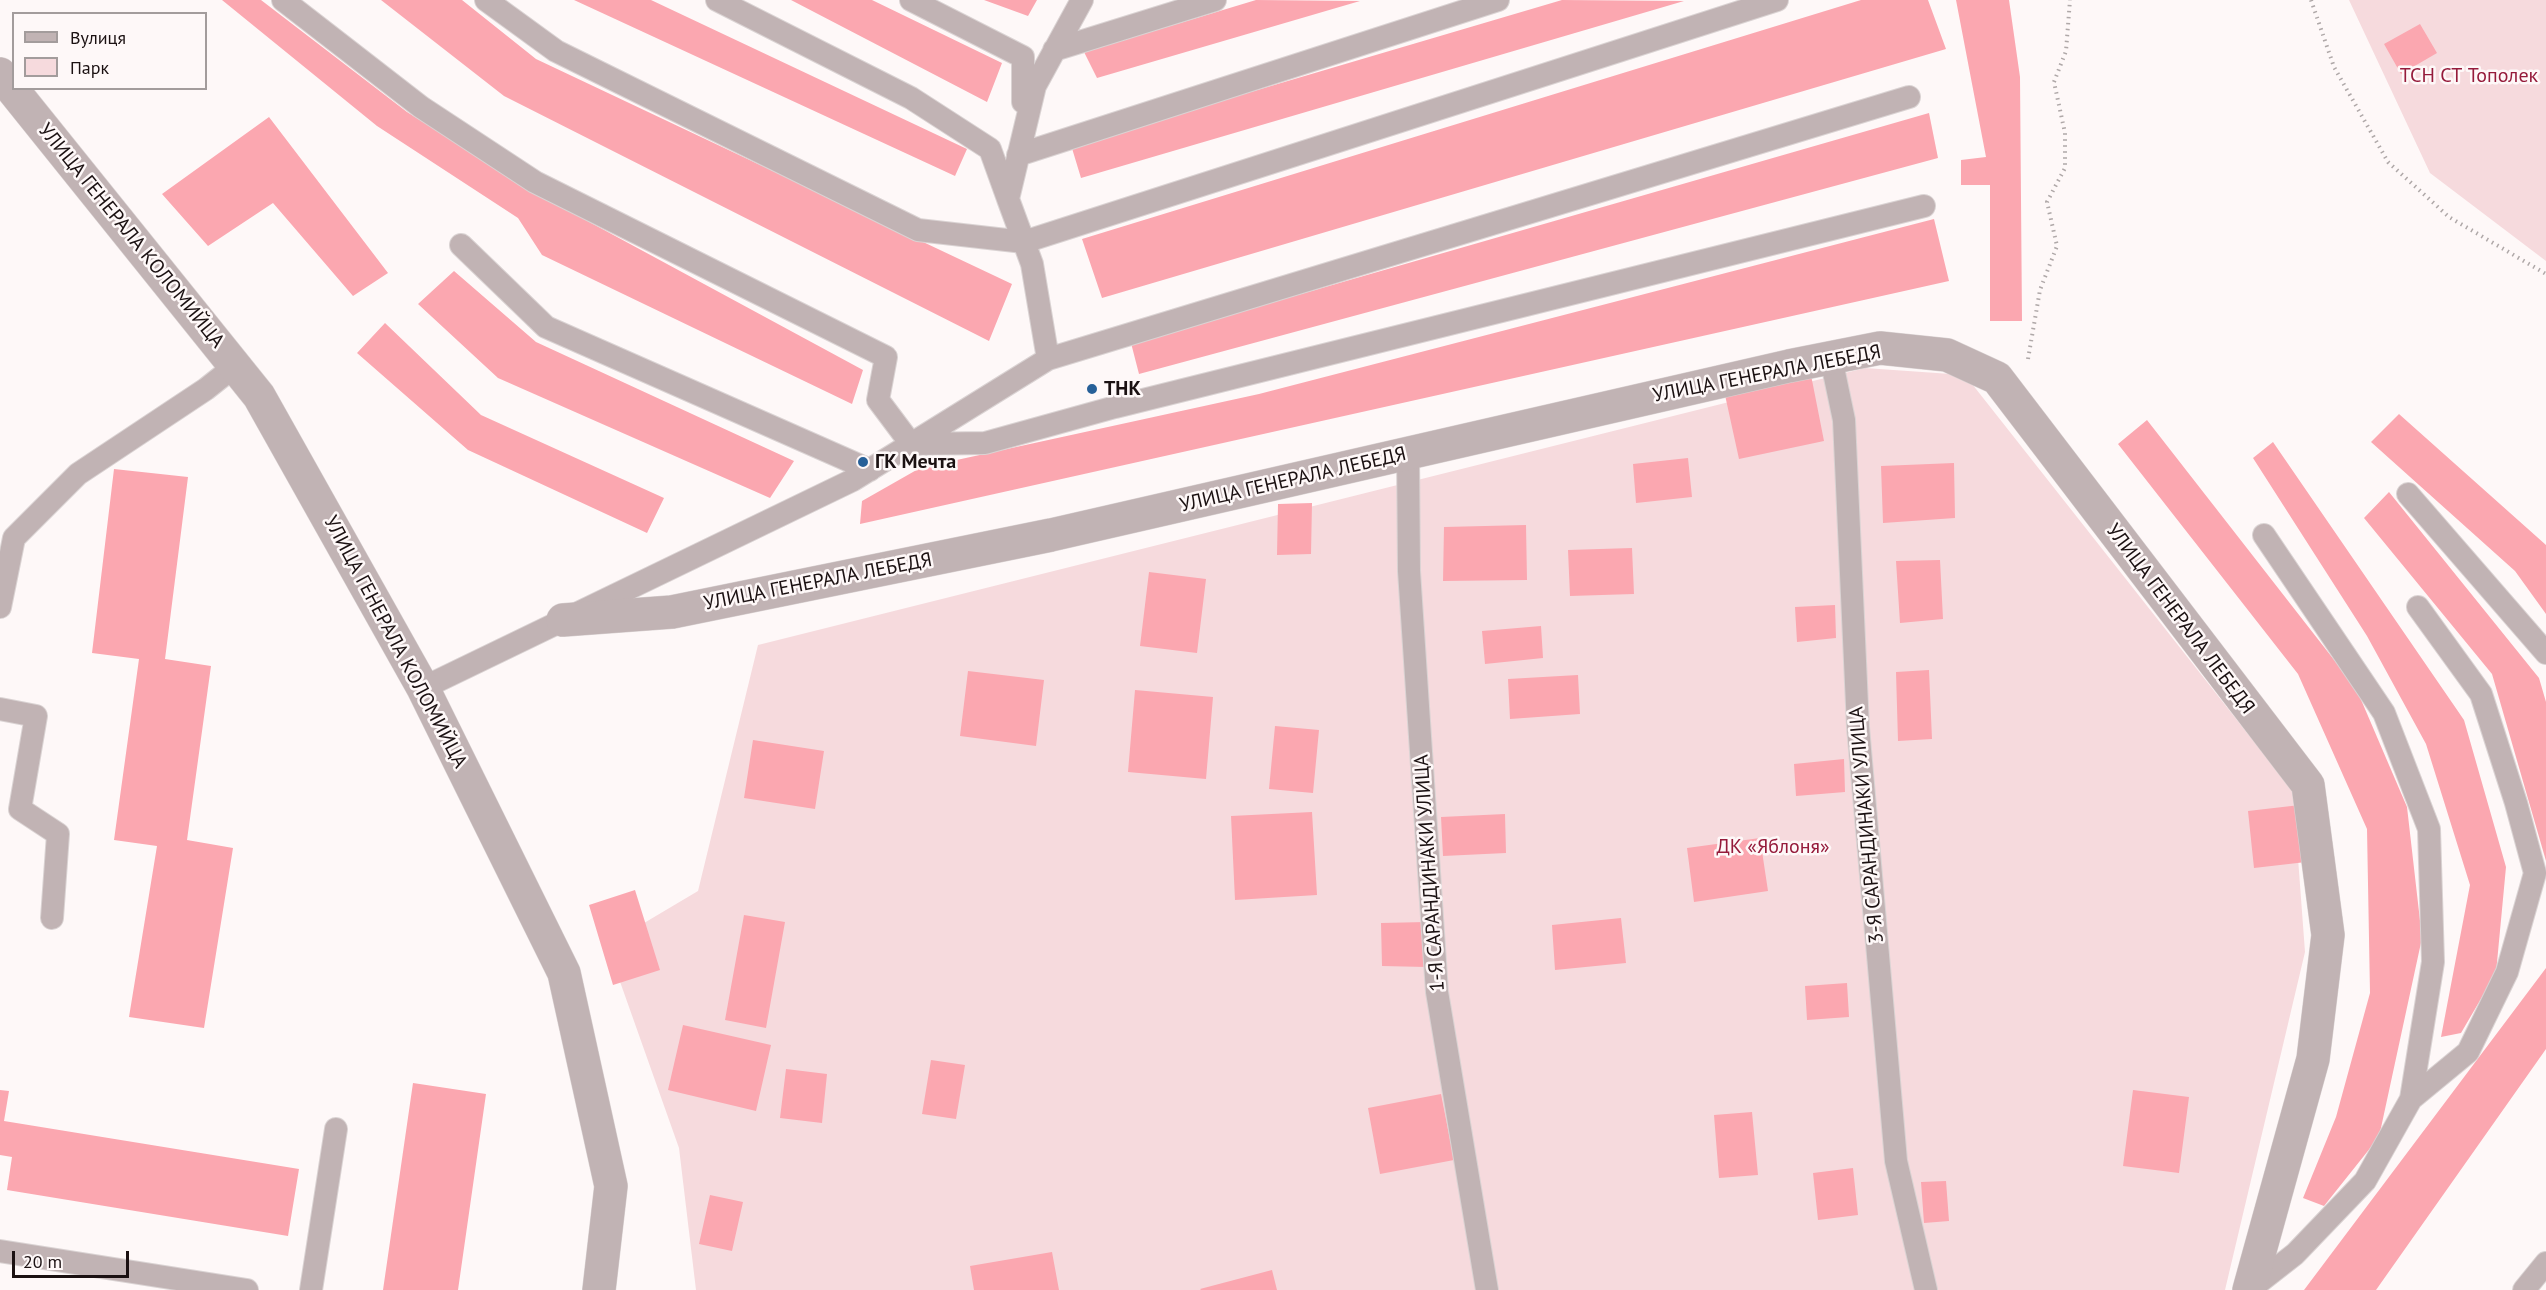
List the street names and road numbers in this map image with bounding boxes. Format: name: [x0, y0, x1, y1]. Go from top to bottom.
street label: УЛИЦА ГЕНЕРАЛА КОЛОМИЙЦА: [33, 119, 229, 353]
street label: УЛИЦА ГЕНЕРАЛА ЛЕБЕДЯ: [1651, 340, 1883, 408]
street label: УЛИЦА ГЕНЕРАЛА ЛЕБЕДЯ: [1177, 442, 1409, 518]
street label: УЛИЦА ГЕНЕРАЛА КОЛОМИЙЦА: [318, 512, 472, 772]
street label: УЛИЦА ГЕНЕРАЛА ЛЕБЕДЯ: [2101, 519, 2259, 719]
street label: УЛИЦА ГЕНЕРАЛА ЛЕБЕДЯ: [702, 548, 934, 616]
street label: 3-Я САРАНДИНАКИ УЛИЦА: [1845, 706, 1889, 944]
street label: 1-Я САРАНДИНАКИ УЛИЦА: [1410, 754, 1450, 992]

